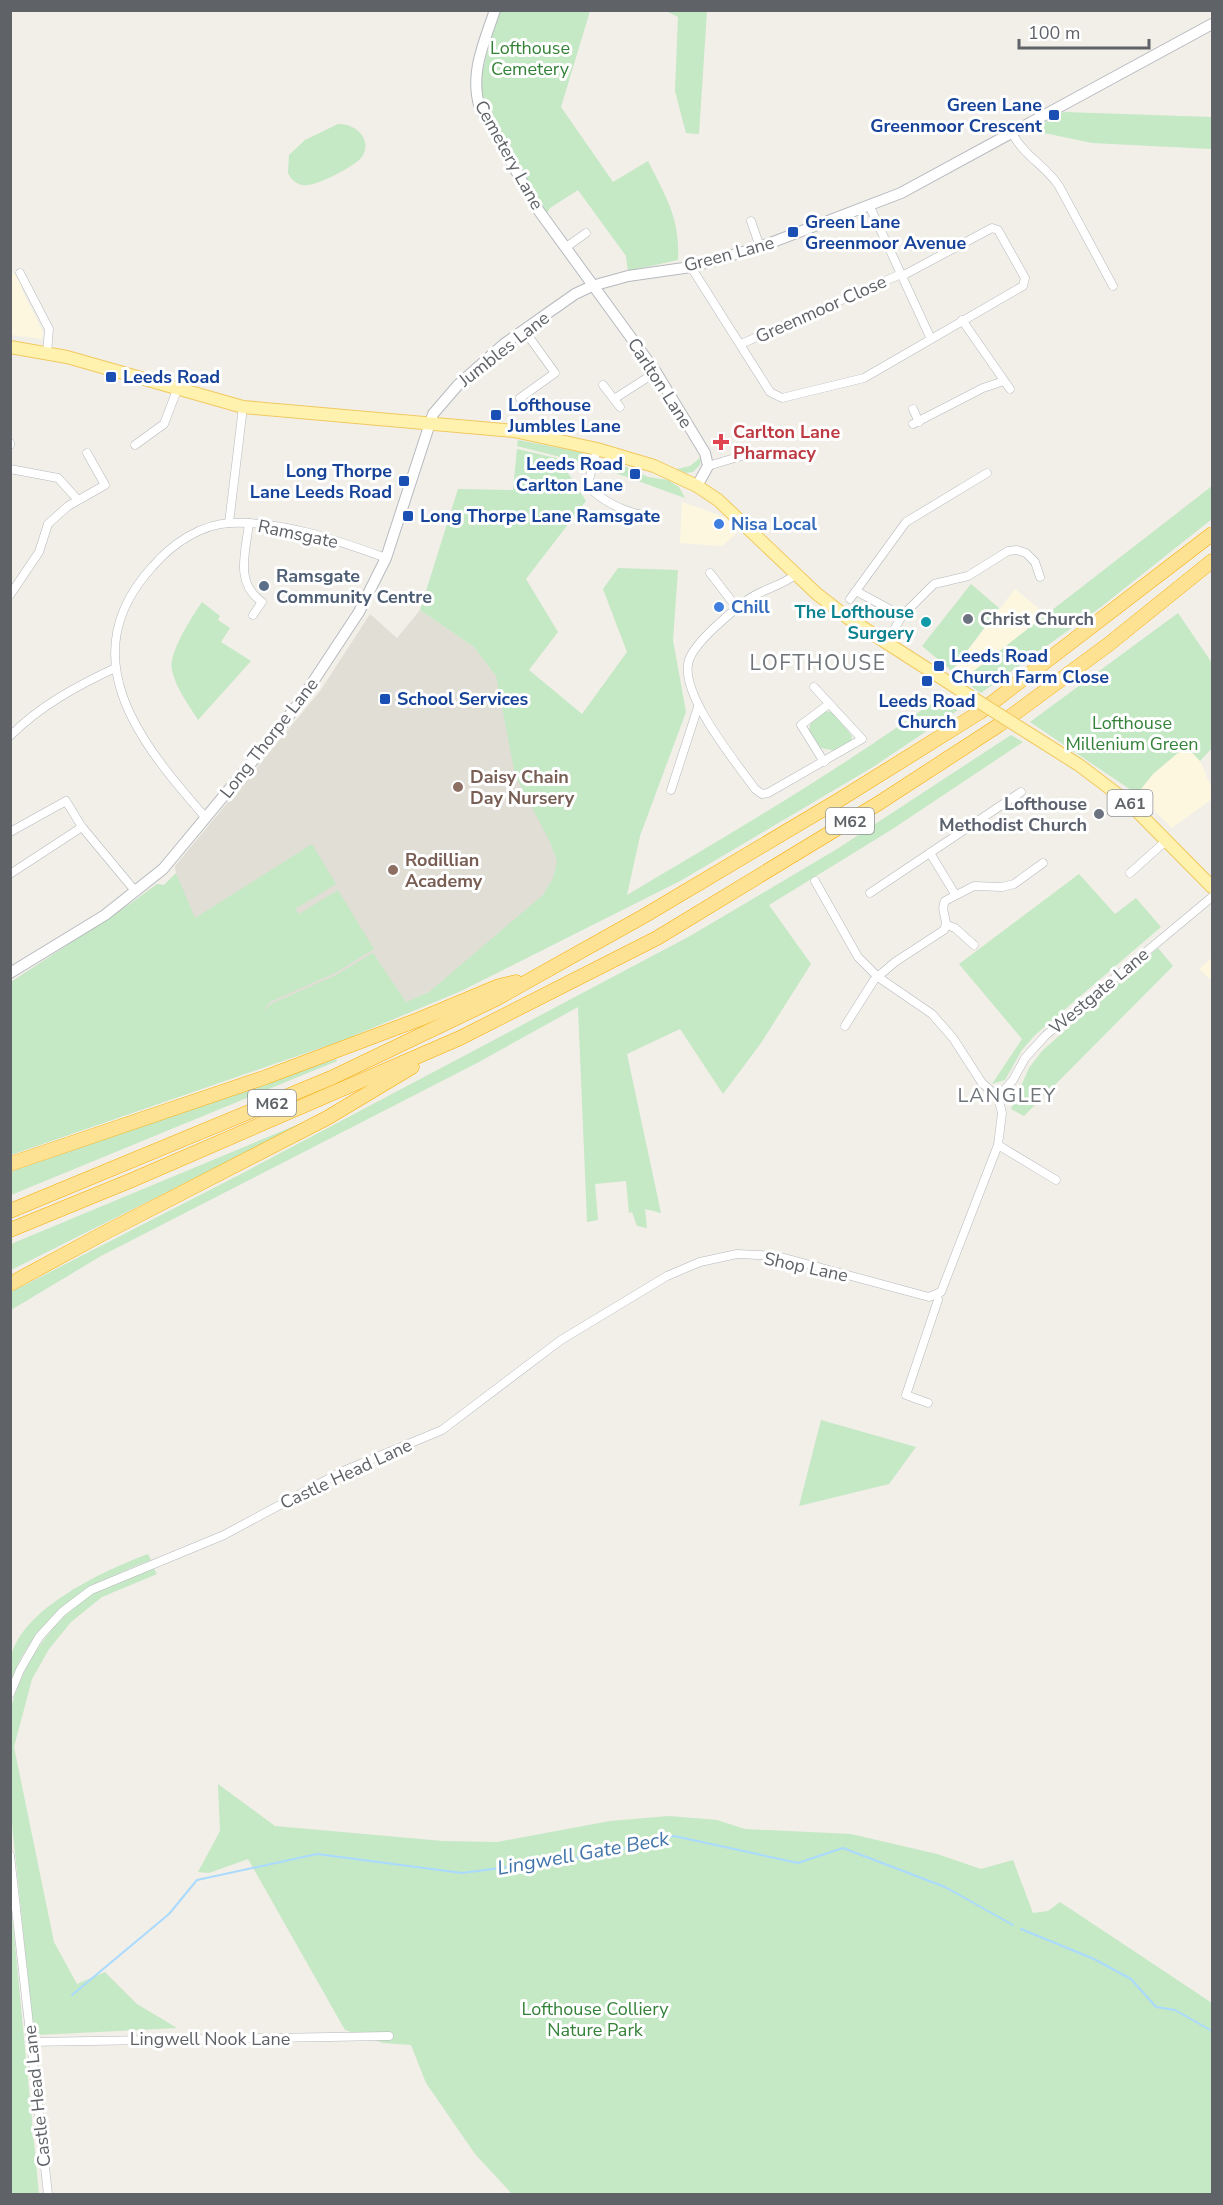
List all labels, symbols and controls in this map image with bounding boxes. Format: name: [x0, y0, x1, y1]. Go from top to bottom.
scale bar: [1019, 12, 1150, 50]
text: 100 m: [1028, 21, 1080, 45]
park label: Lofthouse Cemetery: [490, 36, 570, 81]
place label: Green Lane Greenmoor Crescent: [870, 93, 1042, 138]
street label: Cemetery Lane: [469, 96, 549, 214]
marker: Green Lane Greenmoor Crescent: [1047, 108, 1061, 122]
place label: Green Lane Greenmoor Avenue: [805, 210, 967, 255]
marker: Green Lane Greenmoor Avenue: [786, 225, 800, 239]
street label: Green Lane: [681, 230, 777, 278]
street label: Greenmoor Close: [752, 269, 890, 349]
street label: Jumbles Lane: [453, 306, 554, 393]
street label: Carlton Lane: [622, 333, 698, 433]
place label: Leeds Road: [123, 365, 220, 389]
marker: Leeds Road: [104, 370, 118, 384]
place label: Lofthouse Jumbles Lane: [507, 393, 621, 438]
marker: Lofthouse Jumbles Lane: [489, 408, 503, 422]
place label: Carlton Lane Pharmacy: [733, 420, 840, 465]
marker: Carlton Lane Pharmacy: [714, 435, 728, 449]
place label: Leeds Road Carlton Lane: [516, 452, 623, 497]
place label: Long Thorpe Lane Leeds Road: [250, 459, 392, 504]
marker: Leeds Road Carlton Lane: [628, 467, 642, 481]
marker: Long Thorpe Lane Leeds Road: [397, 474, 411, 488]
place label: Long Thorpe Lane Ramsgate: [420, 504, 661, 528]
marker: Long Thorpe Lane Ramsgate: [401, 509, 415, 523]
place label: Nisa Local: [731, 512, 817, 536]
street label: Ramsgate: [256, 514, 340, 554]
marker: Nisa Local: [712, 517, 726, 531]
place label: Ramsgate Community Centre: [276, 564, 432, 609]
marker: Ramsgate Community Centre: [257, 579, 271, 593]
place label: Chill: [731, 595, 770, 619]
marker: Chill: [712, 600, 726, 614]
place label: The Lofthouse Surgery: [795, 600, 915, 645]
place label: Christ Church: [980, 607, 1094, 631]
marker: Christ Church: [961, 612, 975, 626]
marker: The Lofthouse Surgery: [919, 615, 933, 629]
place label: Leeds Road Church Farm Close: [951, 644, 1109, 689]
district label: LOFTHOUSE: [750, 649, 886, 677]
marker: Leeds Road Church Farm Close: [932, 659, 946, 673]
street label: Long Thorpe Lane: [214, 673, 324, 803]
marker: Leeds Road Church: [920, 674, 934, 688]
place label: School Services: [397, 687, 529, 711]
place label: Leeds Road Church: [878, 689, 976, 734]
marker: School Services: [378, 692, 392, 706]
park label: Lofthouse Millenium Green: [1065, 711, 1199, 756]
place label: Daisy Chain Day Nursery: [470, 765, 575, 810]
marker: Daisy Chain Day Nursery: [451, 780, 465, 794]
road number: A61: [1108, 790, 1152, 816]
place label: Lofthouse Methodist Church: [939, 792, 1087, 837]
marker: Lofthouse Methodist Church: [1092, 807, 1106, 821]
road number: M62: [826, 808, 874, 834]
place label: Rodillian Academy: [405, 848, 483, 893]
marker: Rodillian Academy: [386, 863, 400, 877]
street label: Westgate Lane: [1044, 942, 1154, 1040]
district label: LANGLEY: [957, 1082, 1057, 1109]
road number: M62: [248, 1090, 296, 1116]
street label: Shop Lane: [762, 1246, 850, 1288]
street label: Castle Head Lane: [276, 1433, 416, 1515]
water label: Lingwell Gate Beck: [495, 1825, 672, 1882]
park label: Lofthouse Colliery Nature Park: [522, 1997, 669, 2042]
street label: Castle Head Lane: [18, 2024, 56, 2168]
street label: Lingwell Nook Lane: [130, 2027, 290, 2051]

